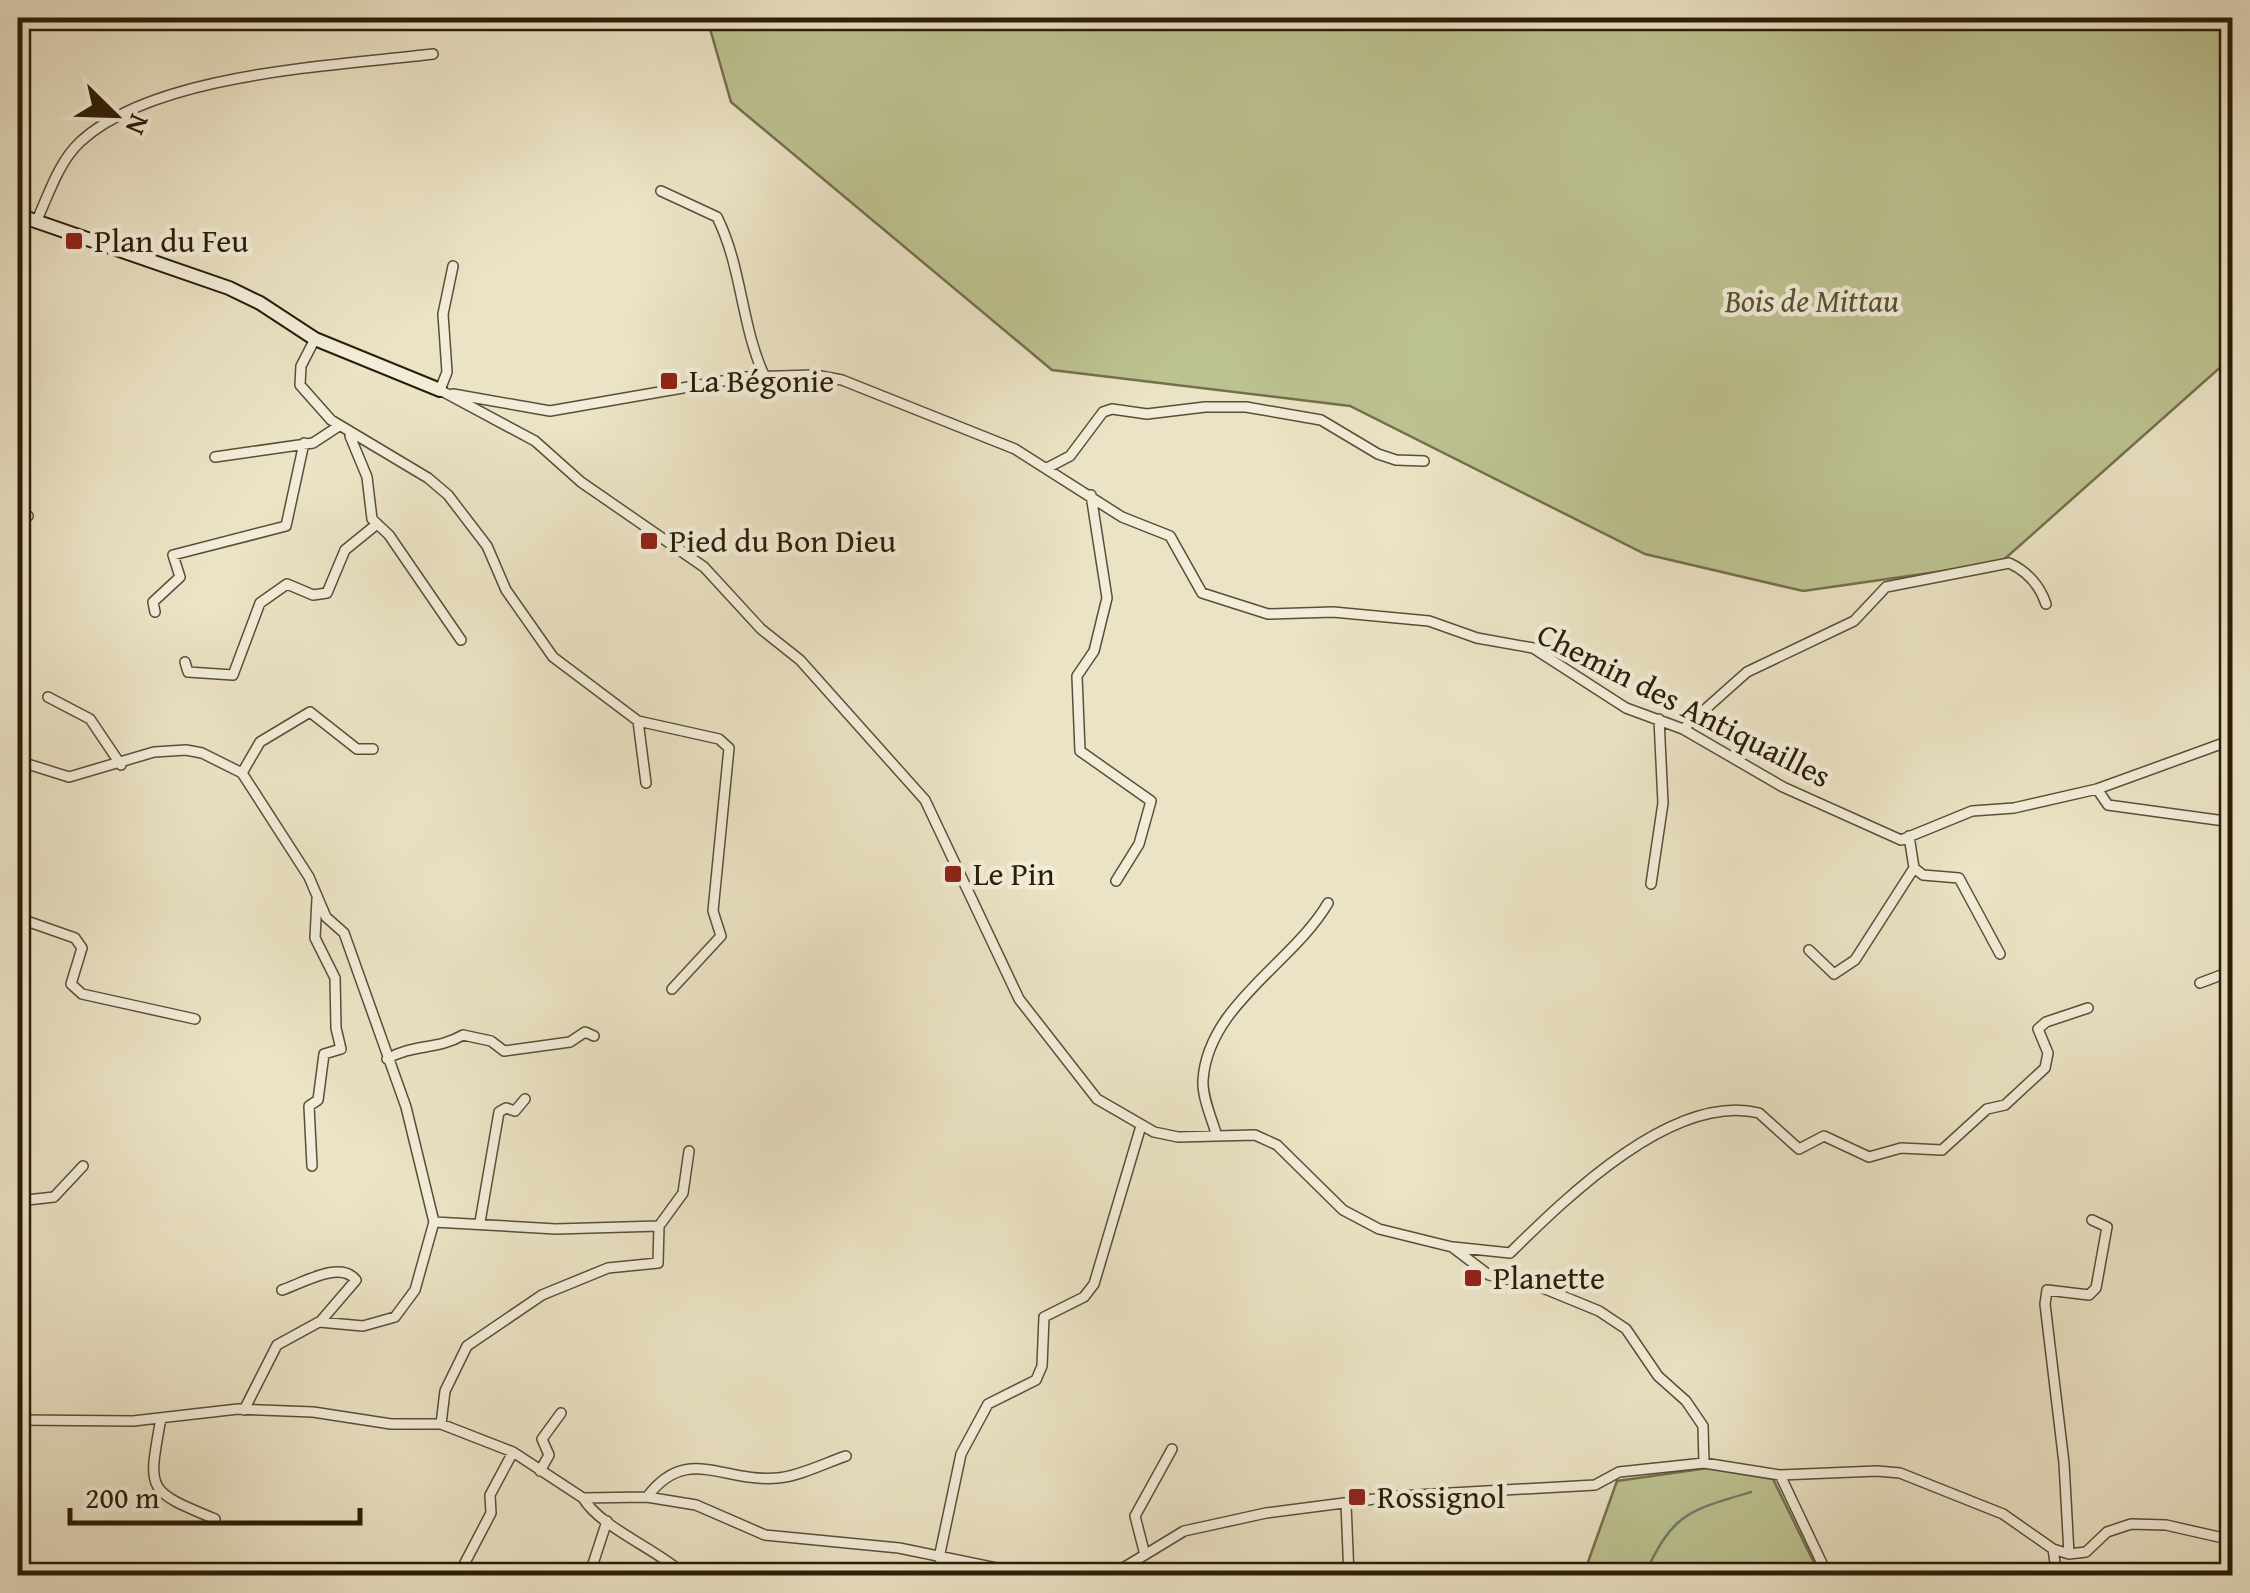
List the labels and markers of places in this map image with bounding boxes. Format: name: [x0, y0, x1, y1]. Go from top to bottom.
place label: Plan du Feu: [94, 217, 249, 264]
marker: Plan du Feu: [63, 230, 85, 252]
place label: La Bégonie: [689, 357, 834, 404]
marker: La Bégonie: [658, 370, 680, 392]
place label: Pied du Bon Dieu: [669, 517, 897, 564]
marker: Pied du Bon Dieu: [638, 530, 660, 552]
place label: Le Pin: [973, 850, 1055, 897]
marker: Le Pin: [942, 863, 964, 885]
place label: Planette: [1493, 1254, 1605, 1301]
marker: Planette: [1462, 1267, 1484, 1289]
place label: Rossignol: [1377, 1473, 1505, 1520]
marker: Rossignol: [1346, 1486, 1368, 1508]

